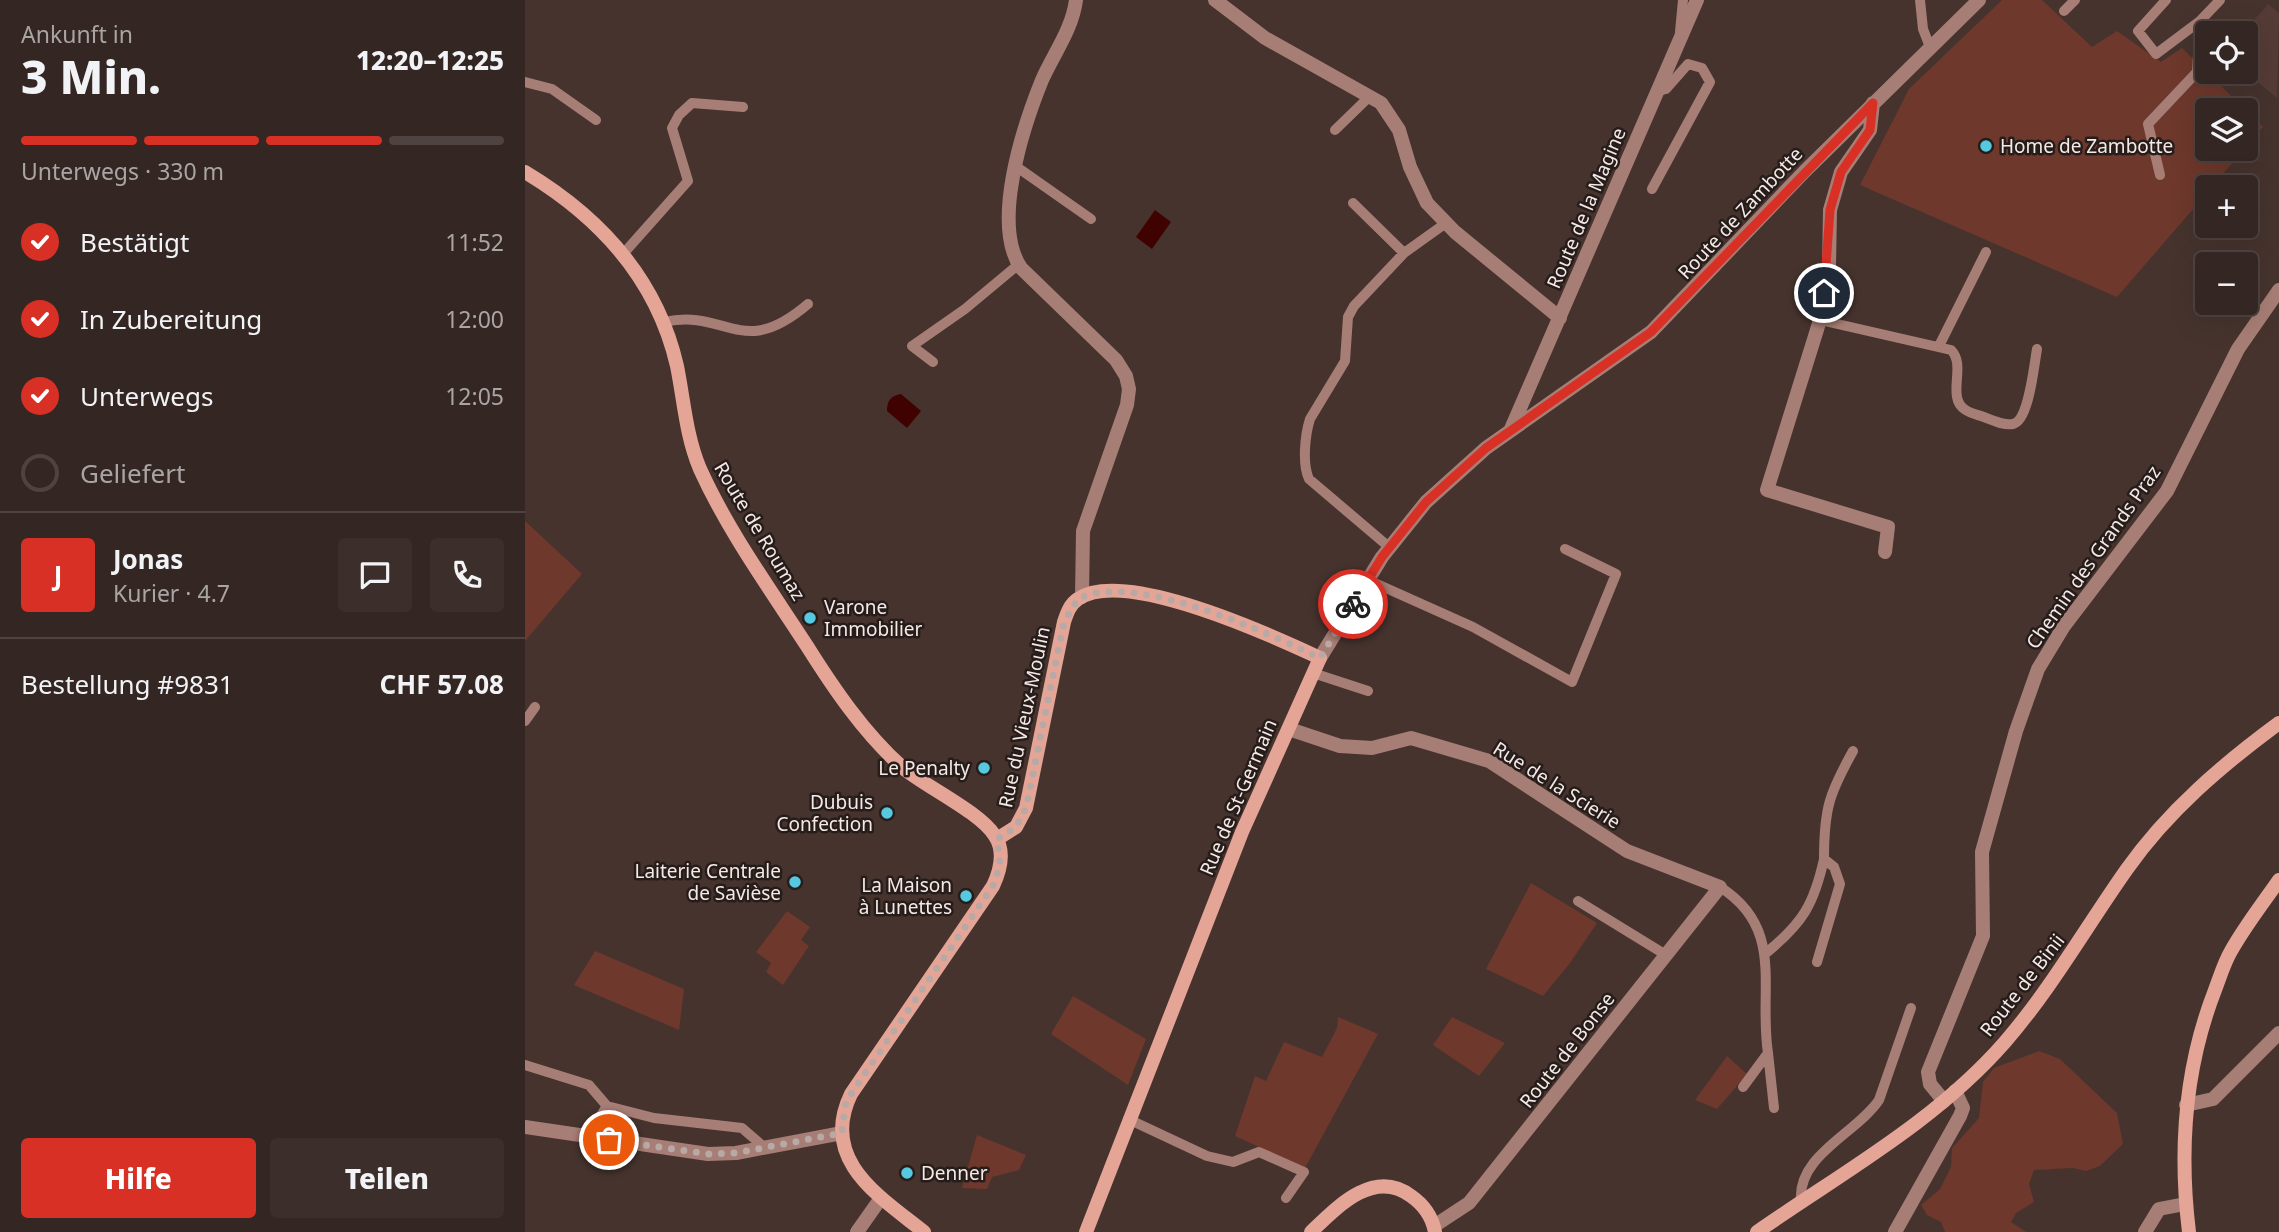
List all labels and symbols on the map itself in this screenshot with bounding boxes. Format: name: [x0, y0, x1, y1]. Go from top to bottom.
street label: Route de la Magine: [1540, 124, 1632, 292]
place label: Home de Zambotte: [2000, 133, 2173, 159]
marker: Home de Zambotte: [1978, 138, 1994, 154]
street label: Route de Zambotte: [1672, 141, 1808, 285]
pin: [1794, 263, 1854, 323]
street label: Route de Roumaz: [708, 457, 812, 605]
street label: Chemin des Grands Praz: [2020, 460, 2166, 654]
courier: [1318, 569, 1388, 639]
place label: Varone Immobilier: [824, 594, 923, 642]
marker: Varone Immobilier: [802, 610, 818, 626]
street label: Rue du Vieux-Moulin: [992, 624, 1056, 810]
street label: Rue de St-Germain: [1193, 715, 1283, 879]
street label: Rue de la Scierie: [1488, 735, 1626, 835]
place label: Le Penalty: [878, 755, 970, 781]
marker: Le Penalty: [976, 760, 992, 776]
place label: Dubuis Confection: [776, 789, 873, 837]
marker: Dubuis Confection: [879, 805, 895, 821]
place label: Laiterie Centrale de Savièse: [634, 858, 781, 906]
place label: La Maison à Lunettes: [859, 872, 952, 920]
marker: Laiterie Centrale de Savièse: [787, 874, 803, 890]
marker: La Maison à Lunettes: [958, 888, 974, 904]
street label: Route de Binii: [1974, 928, 2070, 1042]
street label: Route de Bonse: [1514, 987, 1620, 1113]
pin: [579, 1110, 639, 1170]
place label: Denner: [921, 1160, 988, 1186]
marker: Denner: [899, 1165, 915, 1181]

